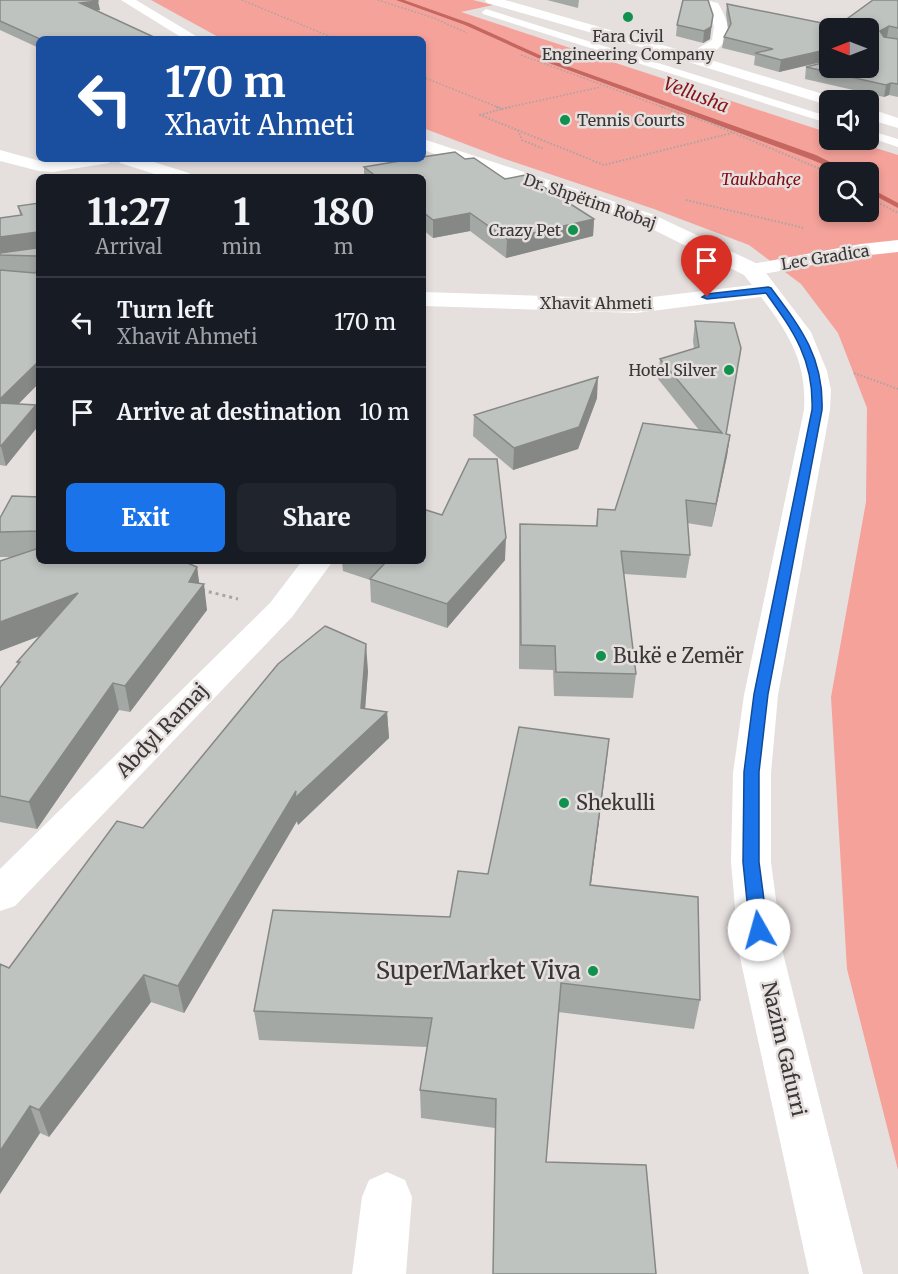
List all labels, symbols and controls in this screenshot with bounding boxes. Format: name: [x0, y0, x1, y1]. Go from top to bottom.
marker: Fara Civil Engineering Company: [621, 10, 635, 24]
north arrow: [819, 18, 879, 78]
map controls: [819, 18, 879, 222]
place label: Fara Civil Engineering Company: [542, 26, 715, 64]
text: 170 m: [165, 56, 286, 108]
icon: left: [66, 60, 144, 138]
water label: Vellusha: [660, 72, 732, 117]
button: sound: [819, 90, 879, 150]
text: Xhavit Ahmeti: [165, 108, 355, 142]
place label: Tennis Courts: [577, 110, 685, 130]
marker: Tennis Courts: [558, 113, 572, 127]
button: search: [819, 162, 879, 222]
street label: Dr. Shpëtim Robaj: [521, 169, 659, 233]
park label: Taukbahçe: [721, 169, 801, 189]
text: 11:27: [87, 190, 171, 235]
text: 1: [233, 190, 250, 235]
text: 180: [313, 190, 375, 235]
place label: Crazy Pet: [489, 220, 562, 240]
marker: Crazy Pet: [566, 223, 580, 237]
text: Arrival: [96, 234, 162, 259]
text: min: [222, 234, 261, 259]
text: m: [334, 234, 354, 259]
pin: [681, 235, 732, 297]
street label: Lec Gradica: [779, 240, 871, 274]
icon: arrive: [690, 244, 723, 277]
street label: Xhavit Ahmeti: [540, 293, 652, 313]
text: Turn left: [117, 296, 214, 324]
icon: left: [66, 306, 99, 339]
text: 170 m: [334, 308, 396, 336]
text: Xhavit Ahmeti: [117, 324, 257, 349]
place label: Hotel Silver: [628, 360, 717, 380]
marker: Hotel Silver: [722, 363, 736, 377]
icon: arrive: [66, 396, 99, 429]
text: Arrive at destination: [117, 398, 341, 426]
text: 10 m: [359, 398, 409, 426]
button: Exit: [66, 483, 225, 552]
button: Share: [237, 483, 396, 552]
place label: Bukë e Zemër: [613, 643, 744, 668]
marker: Bukë e Zemër: [594, 649, 608, 663]
street label: Abdyl Ramaj: [110, 677, 213, 783]
place label: Shekulli: [576, 790, 655, 815]
marker: Shekulli: [557, 796, 571, 810]
position arrow: [727, 898, 791, 962]
place label: SuperMarket Viva: [376, 955, 581, 986]
marker: SuperMarket Viva: [586, 964, 600, 978]
street label: Nazim Gafurri: [757, 979, 812, 1119]

